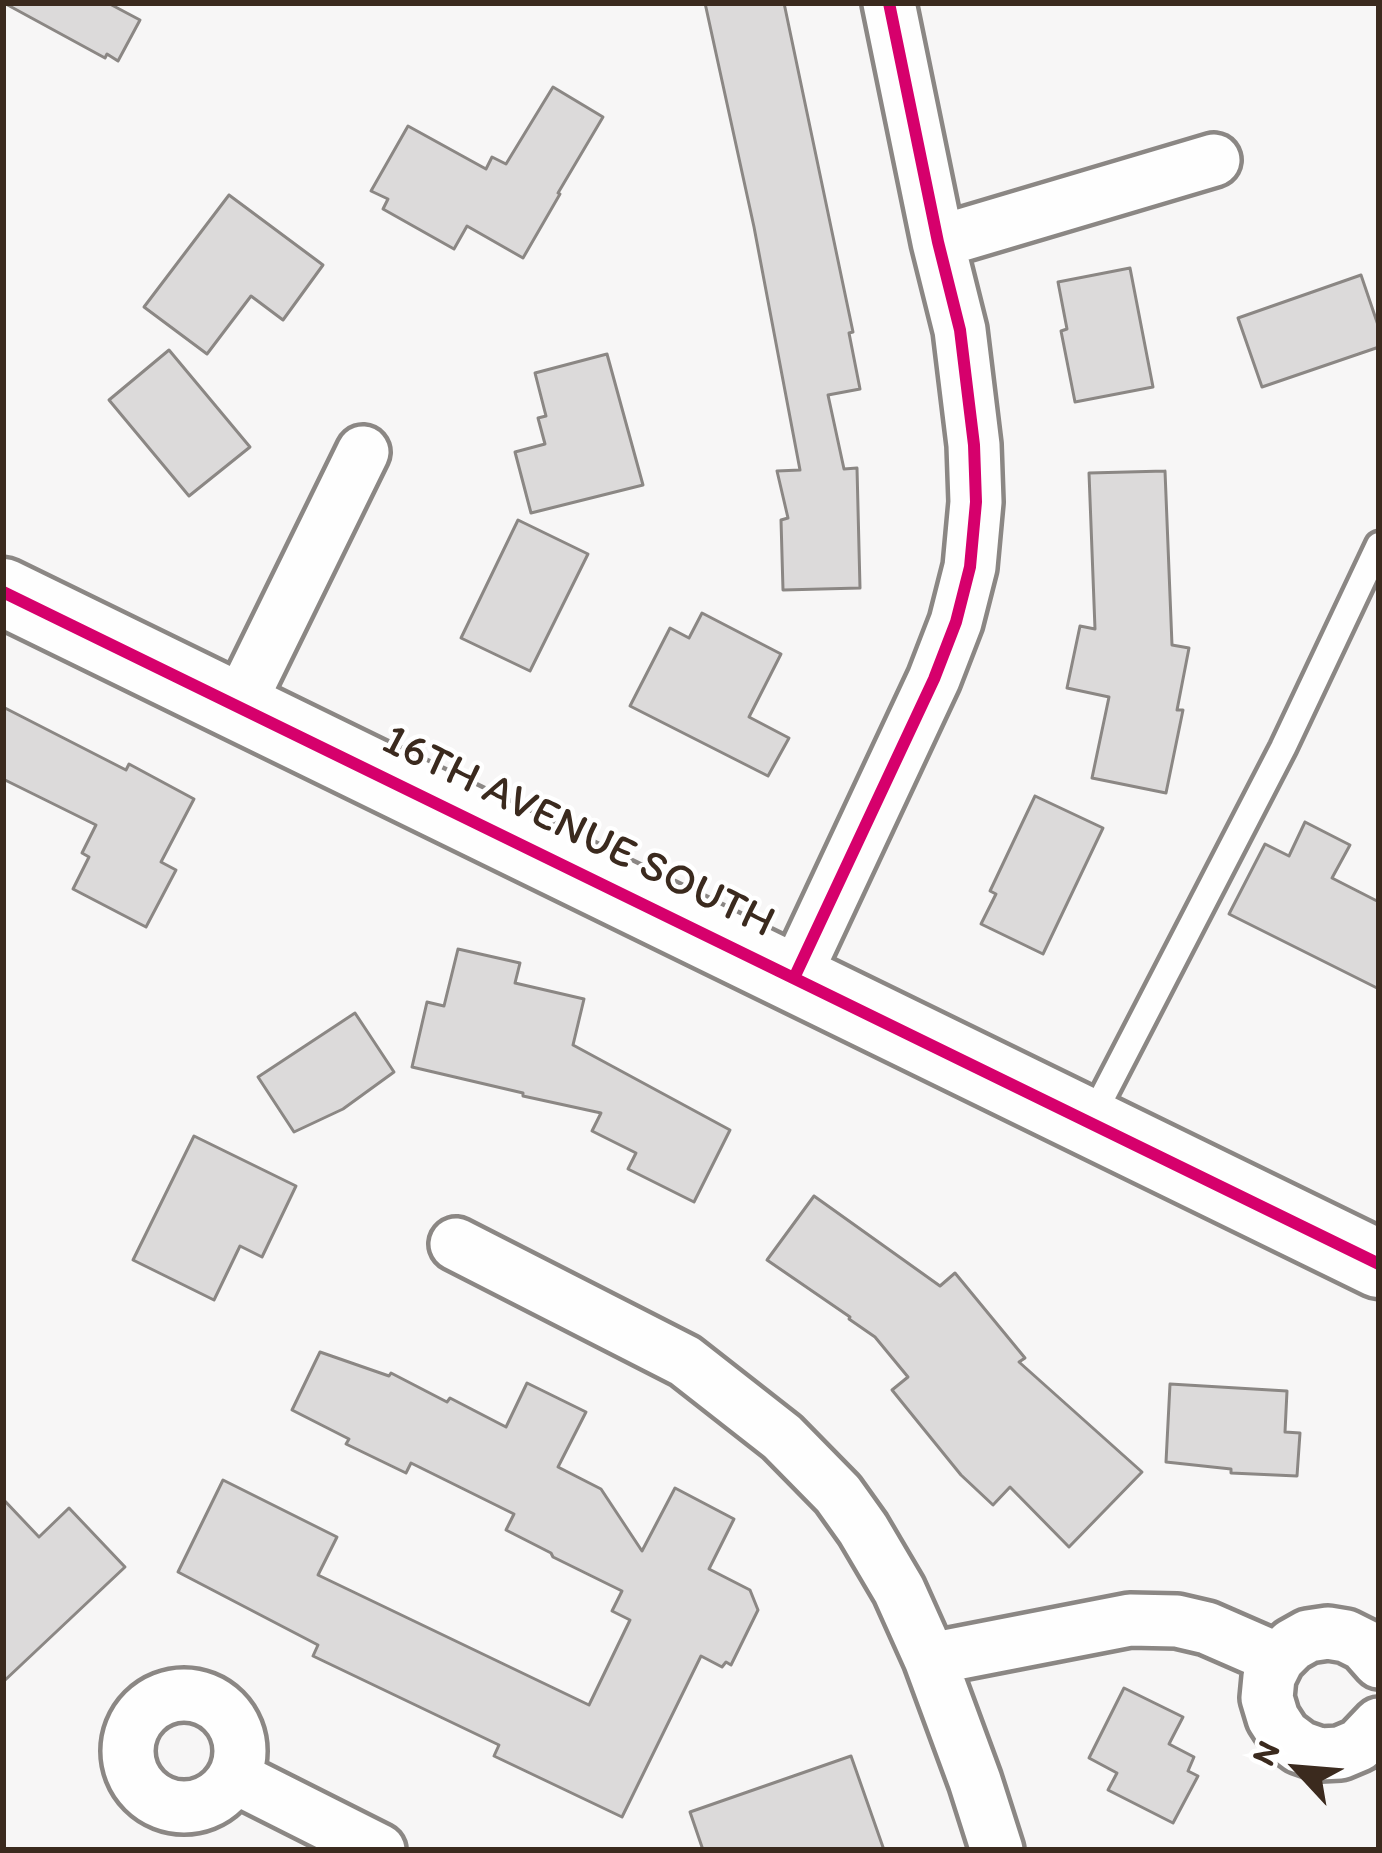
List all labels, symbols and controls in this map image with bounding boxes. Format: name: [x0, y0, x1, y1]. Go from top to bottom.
street label: 16TH AVENUE SOUTH: [373, 715, 783, 951]
north arrow: [1238, 1709, 1358, 1829]
text: N: [1243, 1734, 1288, 1772]

